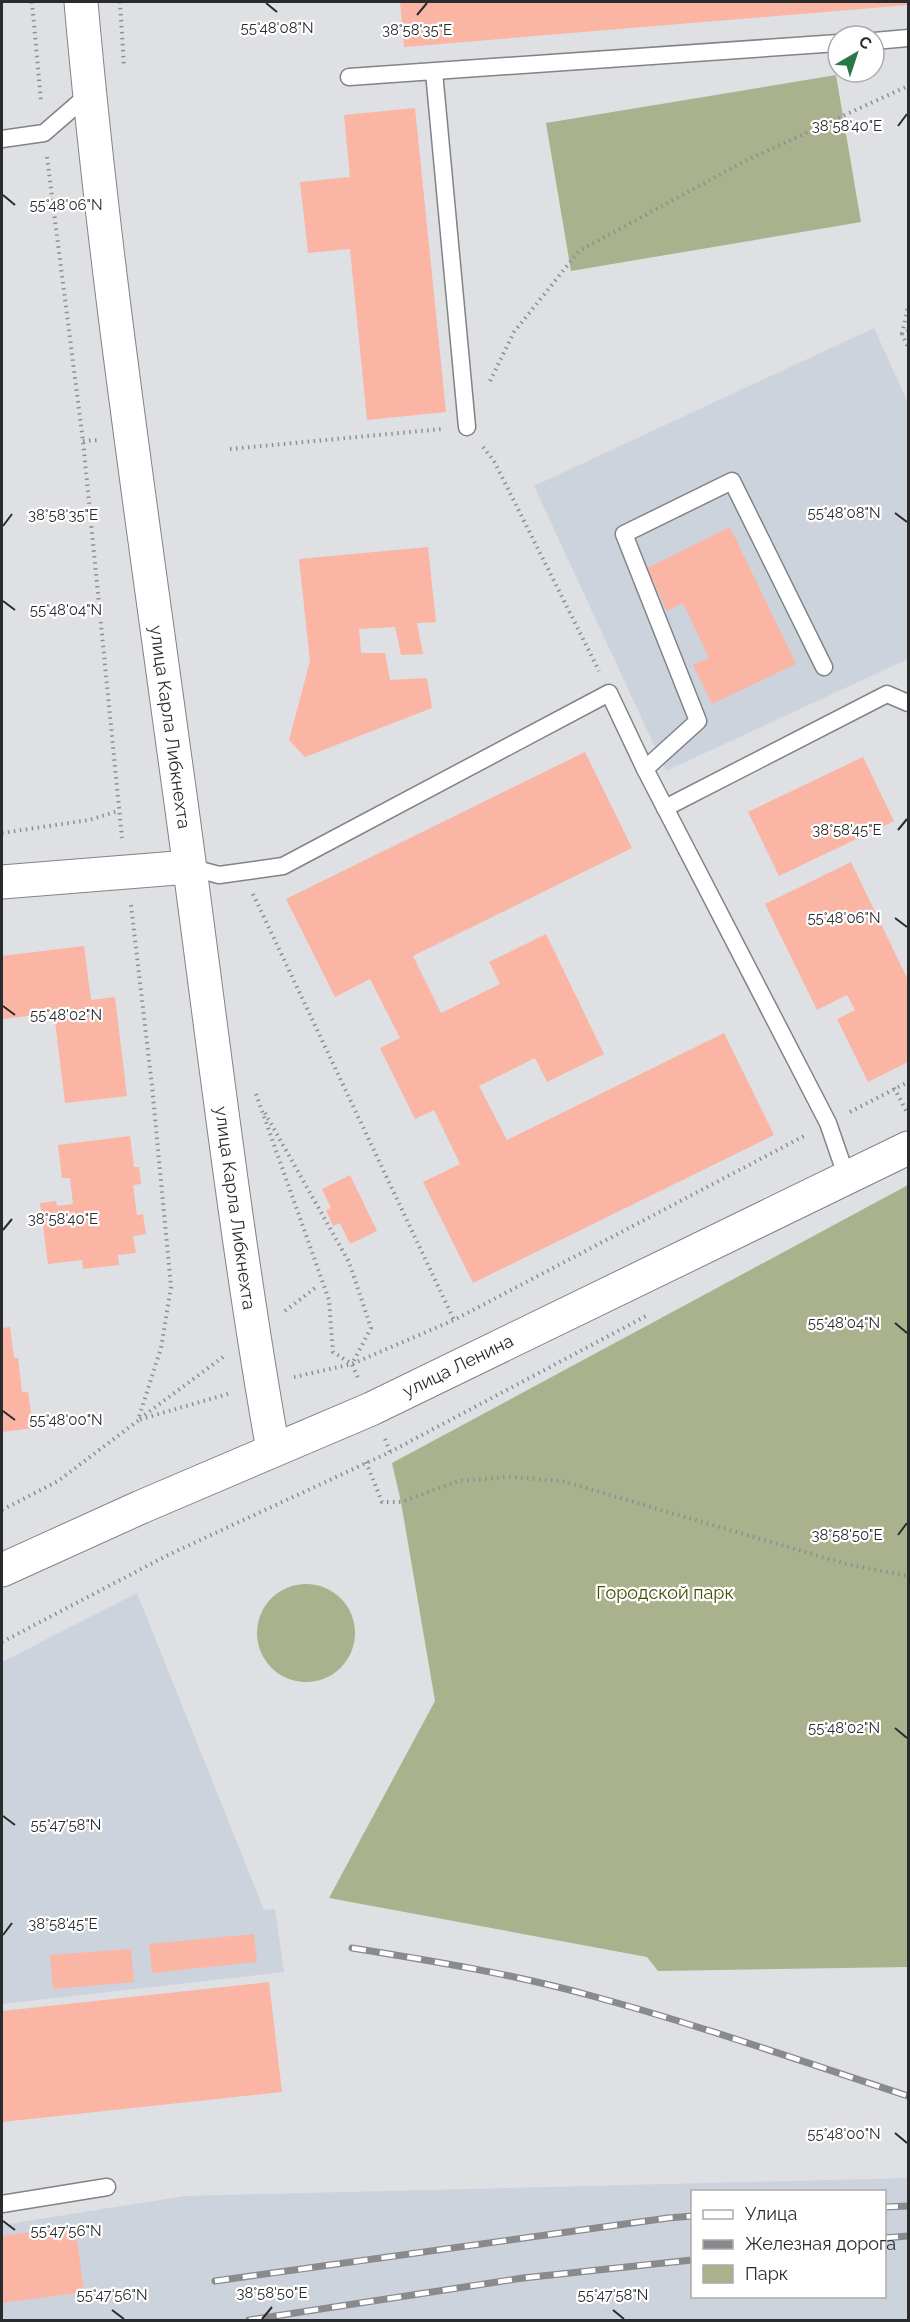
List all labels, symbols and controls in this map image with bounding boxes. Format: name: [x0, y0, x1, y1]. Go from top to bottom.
text: 55°48'08"N: [240, 19, 314, 37]
text: 38°58'35"E: [382, 21, 452, 39]
north arrow: [826, 24, 886, 84]
text: С: [855, 32, 875, 54]
text: 38°58'40"E: [812, 117, 882, 135]
text: 55°48'06"N: [29, 196, 103, 214]
text: 55°48'08"N: [807, 504, 881, 522]
text: 38°58'35"E: [28, 506, 98, 524]
text: 55°48'04"N: [30, 601, 102, 619]
street label: улица Карла Либкнехта: [146, 624, 195, 830]
text: 38°58'45"E: [812, 821, 882, 839]
text: 55°48'06"N: [807, 909, 881, 927]
text: 55°48'02"N: [30, 1006, 102, 1024]
street label: улица Карла Либкнехта: [211, 1105, 260, 1311]
text: 38°58'40"E: [28, 1210, 98, 1228]
text: 55°48'04"N: [808, 1314, 880, 1332]
street label: улица Ленина: [399, 1330, 517, 1401]
text: 55°48'00"N: [29, 1411, 103, 1429]
text: 38°58'50"E: [811, 1526, 883, 1544]
park label: Городской парк: [596, 1582, 734, 1603]
text: 55°48'02"N: [808, 1719, 880, 1737]
text: 55°47'58"N: [31, 1816, 101, 1834]
text: 38°58'45"E: [28, 1915, 98, 1933]
text: 55°48'00"N: [807, 2125, 881, 2143]
legend: [691, 2190, 886, 2298]
text: Улица: [745, 2203, 797, 2224]
text: 55°47'56"N: [30, 2222, 102, 2240]
text: Железная дорога: [745, 2233, 896, 2254]
text: Парк: [745, 2263, 788, 2284]
text: 38°58'50"E: [236, 2284, 308, 2302]
text: 55°47'56"N: [76, 2286, 148, 2304]
text: 55°47'58"N: [578, 2286, 648, 2304]

